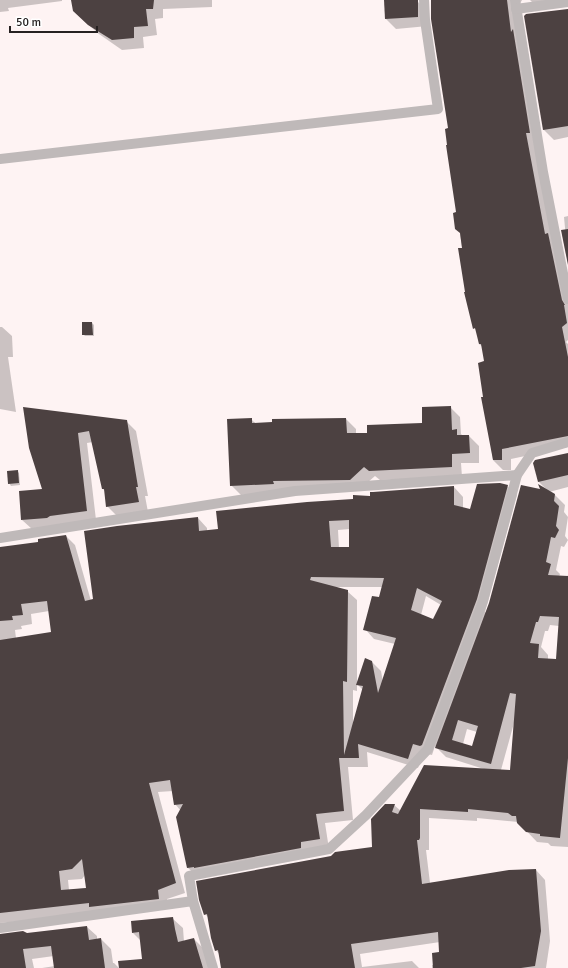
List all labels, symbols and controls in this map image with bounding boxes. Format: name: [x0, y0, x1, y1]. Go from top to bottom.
scale bar: [10, 8, 97, 34]
text: 50 m: [16, 15, 41, 30]

